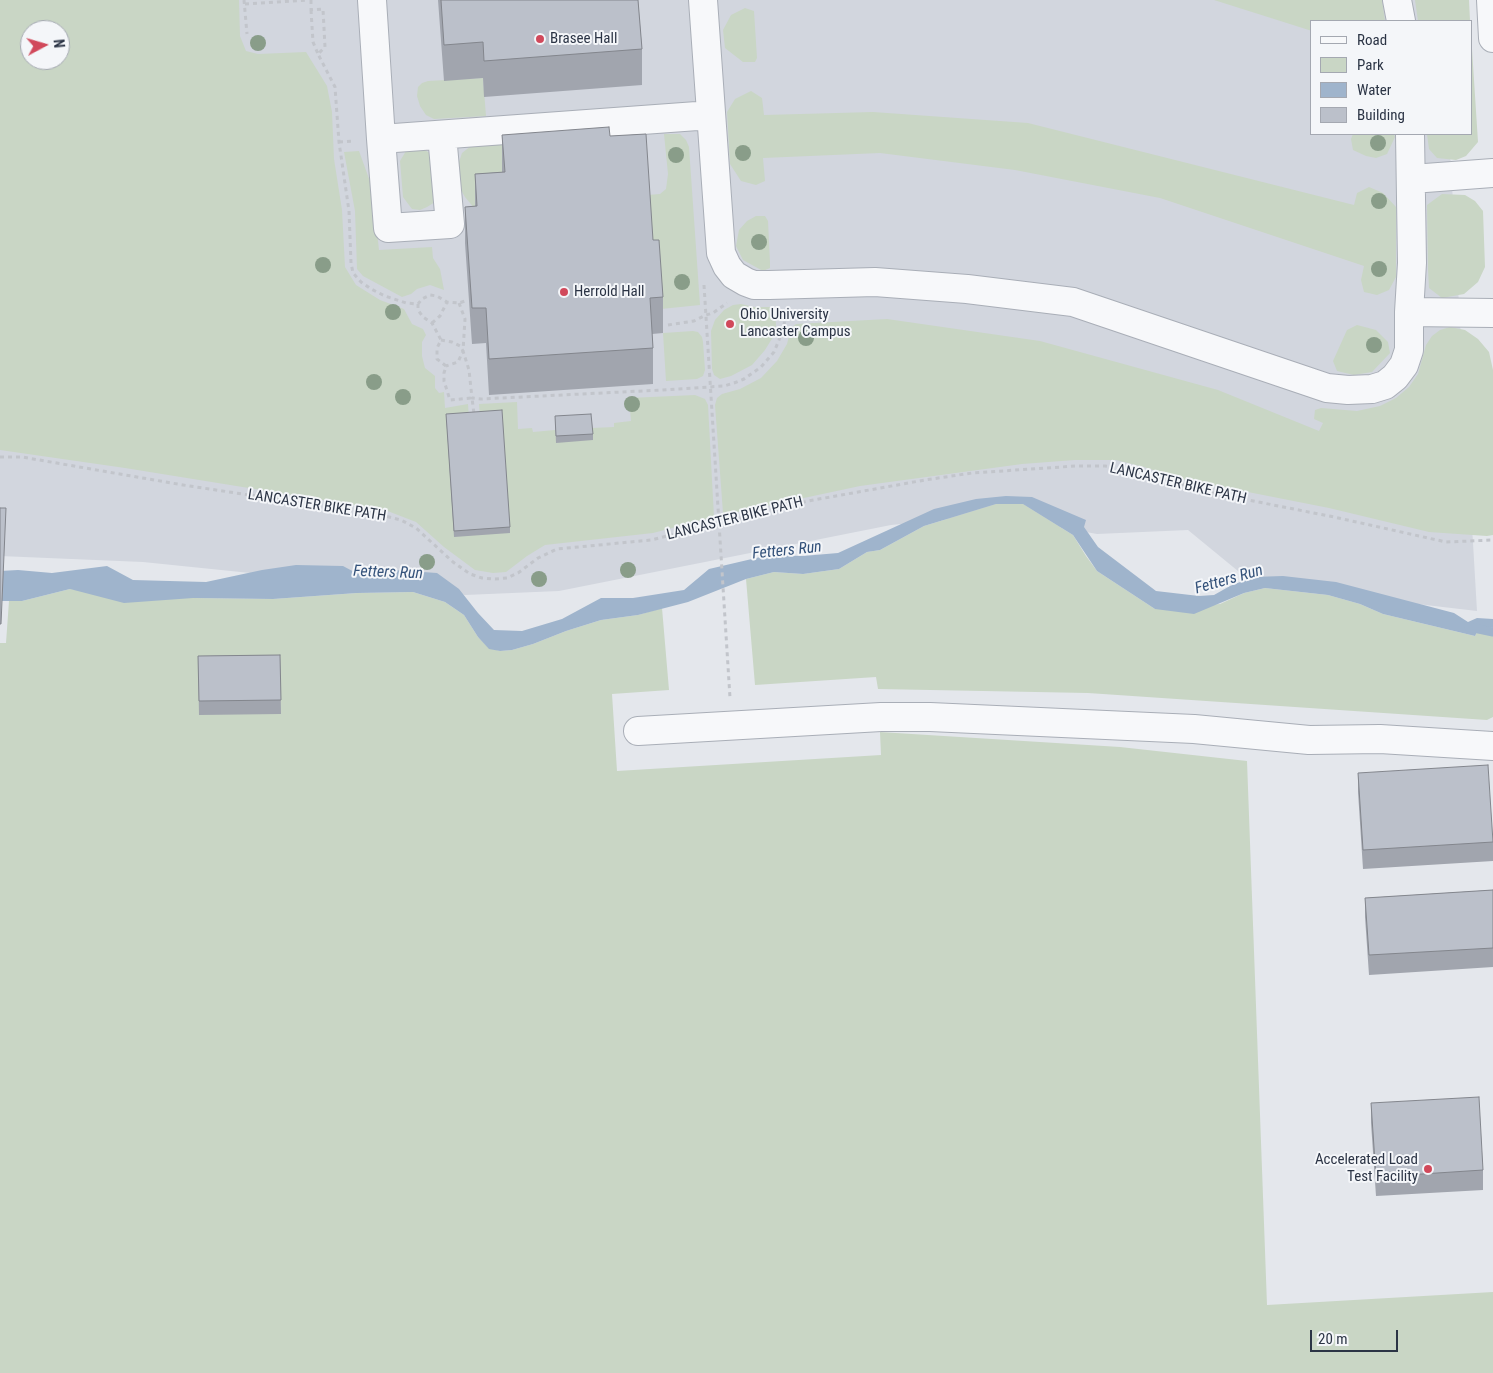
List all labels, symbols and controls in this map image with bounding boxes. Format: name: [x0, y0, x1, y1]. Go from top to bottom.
north arrow: [20, 20, 70, 70]
legend: [1310, 20, 1473, 135]
place label: Brasee Hall: [550, 30, 617, 48]
text: Road: [1357, 31, 1387, 49]
marker: Brasee Hall: [534, 33, 546, 45]
text: N: [51, 38, 67, 49]
text: Park: [1357, 56, 1384, 74]
text: Water: [1357, 81, 1391, 99]
text: Building: [1357, 106, 1405, 124]
place label: Herrold Hall: [574, 283, 645, 301]
marker: Herrold Hall: [558, 286, 570, 298]
place label: Ohio University Lancaster Campus: [740, 306, 850, 341]
marker: Ohio University Lancaster Campus: [724, 318, 736, 330]
street label: LANCASTER BIKE PATH: [1108, 459, 1248, 509]
street label: LANCASTER BIKE PATH: [246, 486, 388, 526]
street label: LANCASTER BIKE PATH: [665, 493, 805, 545]
water label: Fetters Run: [751, 538, 823, 564]
water label: Fetters Run: [1193, 561, 1265, 599]
water label: Fetters Run: [353, 562, 423, 584]
place label: Accelerated Load Test Facility: [1315, 1151, 1418, 1186]
marker: Accelerated Load Test Facility: [1422, 1163, 1434, 1175]
scale bar: [1313, 1320, 1400, 1352]
text: 20 m: [1318, 1330, 1348, 1348]

